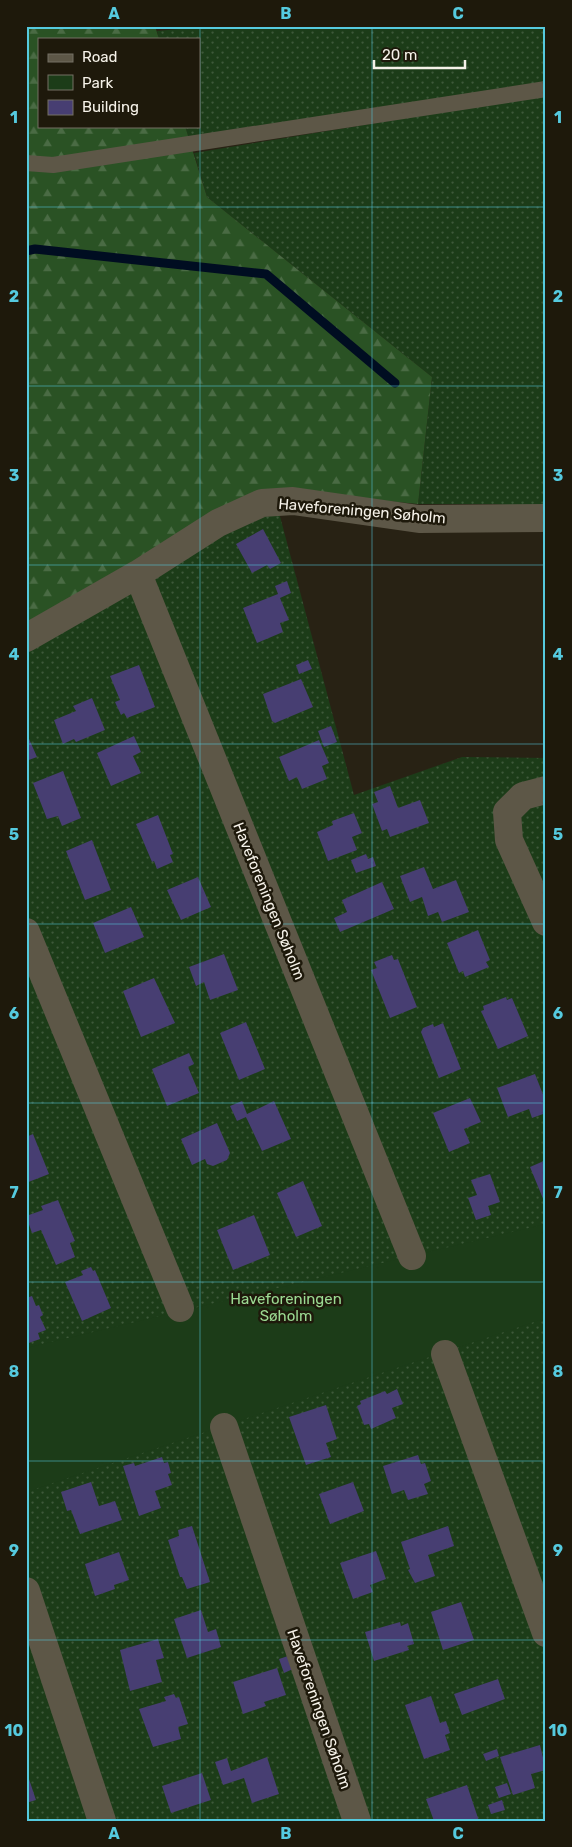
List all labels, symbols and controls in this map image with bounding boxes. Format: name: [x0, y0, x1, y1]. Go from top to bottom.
text: A: [108, 4, 120, 23]
text: B: [280, 4, 292, 23]
text: C: [452, 4, 464, 23]
legend: [38, 38, 200, 128]
scale bar: [374, 38, 466, 70]
text: 20 m: [382, 46, 417, 64]
text: Road: [82, 48, 118, 66]
text: Park: [82, 74, 113, 92]
text: Building: [82, 98, 139, 116]
text: 1: [10, 108, 18, 127]
text: 1: [554, 108, 562, 127]
text: 2: [9, 287, 19, 306]
text: 2: [553, 287, 563, 306]
text: 3: [9, 466, 19, 485]
text: 3: [553, 466, 563, 485]
street label: Haveforeningen Søholm: [278, 495, 446, 527]
text: 4: [9, 645, 20, 664]
text: 4: [553, 645, 564, 664]
street label: Haveforeningen Søholm: [229, 820, 309, 982]
text: 5: [9, 825, 19, 844]
text: 5: [553, 825, 563, 844]
text: 6: [9, 1004, 19, 1023]
text: 6: [553, 1004, 563, 1023]
text: 7: [9, 1183, 19, 1202]
text: 7: [553, 1183, 563, 1202]
park label: Haveforeningen Søholm: [230, 1290, 342, 1325]
text: 8: [9, 1362, 20, 1381]
text: 8: [553, 1362, 564, 1381]
text: 9: [9, 1541, 19, 1560]
text: 9: [553, 1541, 563, 1560]
street label: Haveforeningen Søholm: [283, 1627, 355, 1791]
text: 10: [5, 1721, 24, 1740]
text: 10: [549, 1721, 568, 1740]
text: A: [108, 1824, 120, 1843]
text: B: [280, 1824, 292, 1843]
text: C: [452, 1824, 464, 1843]

